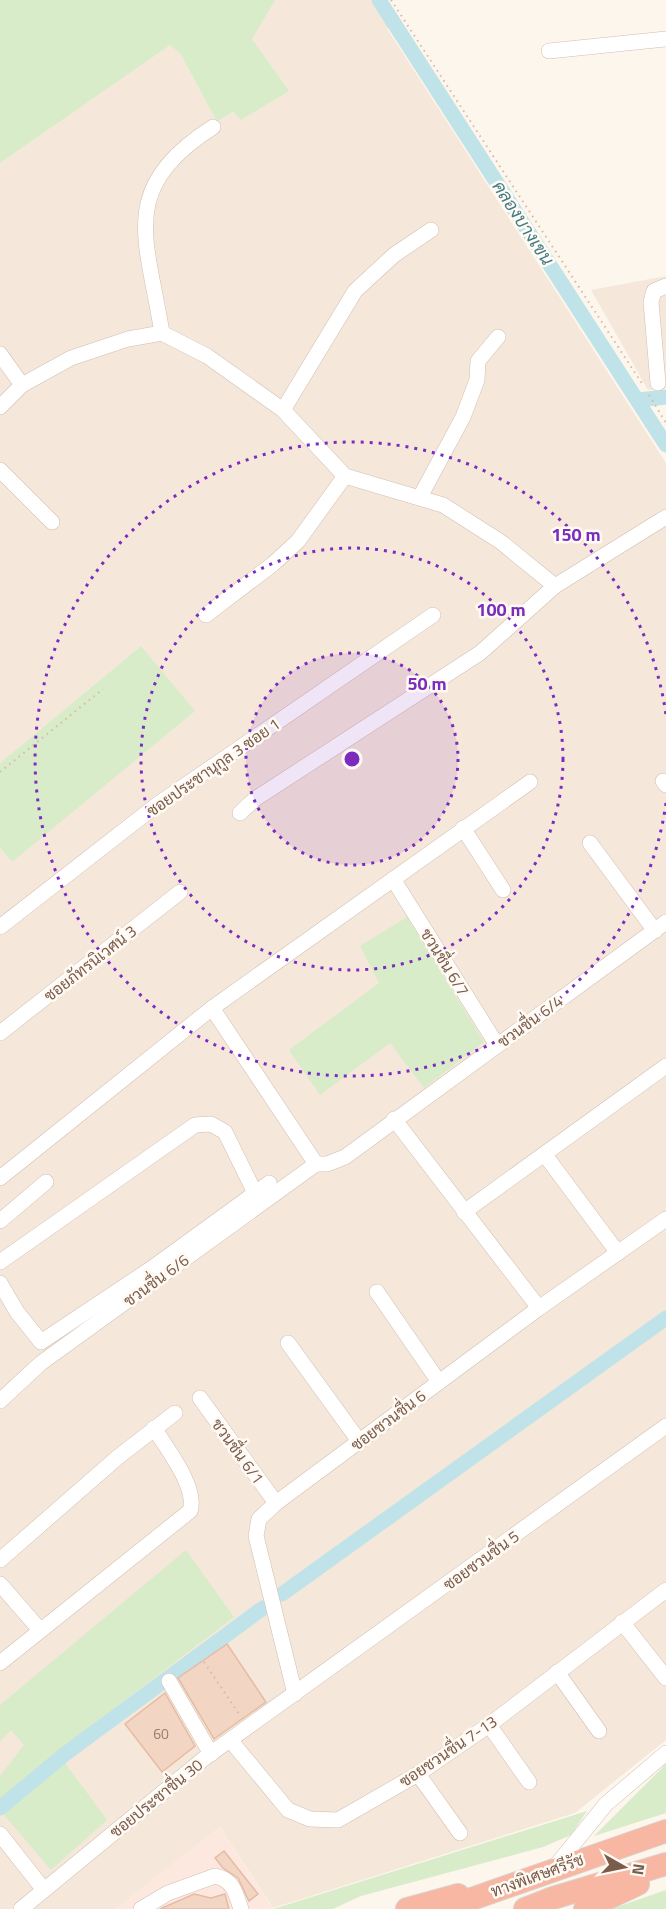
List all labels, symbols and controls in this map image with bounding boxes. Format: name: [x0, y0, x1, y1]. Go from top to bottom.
water label: คลองบางเขน: [486, 175, 561, 271]
text: 150 m: [551, 521, 601, 548]
text: 100 m: [476, 596, 526, 623]
text: 50 m: [407, 670, 447, 697]
street label: ซอยประชานุกูล 3 ซอย 1: [141, 712, 285, 822]
centre of rings: [342, 749, 362, 769]
street label: ซอยภัทรนิเวศน์ 3: [38, 919, 142, 1007]
street label: ชวนชื่น 6/7: [415, 922, 477, 1001]
street label: ชวนชื่น 6/4: [491, 987, 568, 1053]
street label: ชวนชื่น 6/6: [117, 1246, 194, 1312]
street label: ซอยชวนชื่น 6: [344, 1382, 431, 1456]
street label: ชวนชื่น 6/1: [206, 1412, 272, 1489]
street label: ซอยชวนชื่น 5: [437, 1523, 524, 1596]
street label: ซอยชวนชื่น 7-13: [393, 1708, 502, 1793]
house number: 60: [153, 1723, 169, 1744]
street label: ซอยประชาชื่น 30: [103, 1751, 208, 1843]
north arrow: [594, 1837, 654, 1897]
street label: ทางพิเศษศรีรัช: [487, 1847, 587, 1903]
text: N: [626, 1862, 652, 1877]

